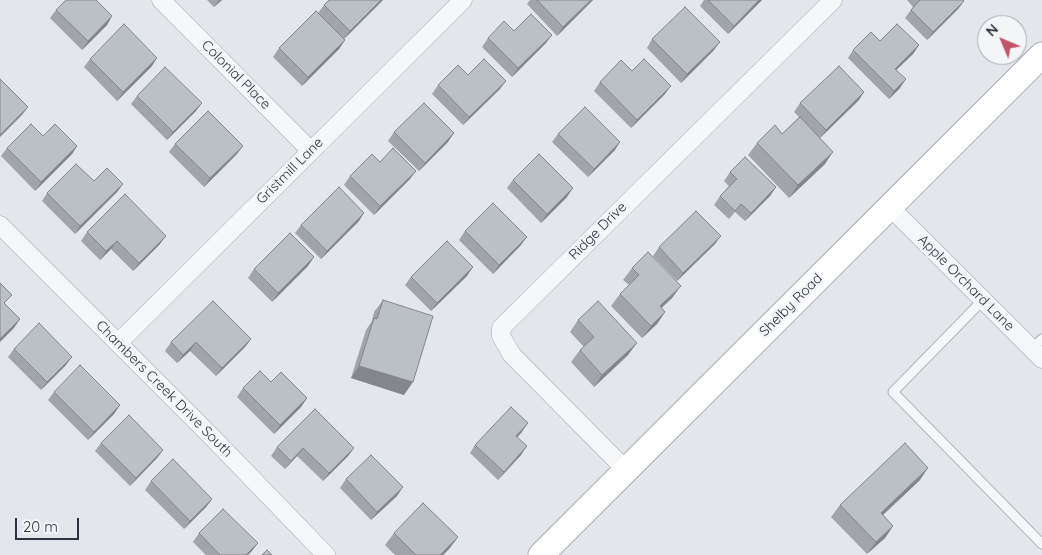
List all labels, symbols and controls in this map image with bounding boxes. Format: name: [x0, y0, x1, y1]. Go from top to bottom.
north arrow: [977, 15, 1027, 65]
text: N: [982, 20, 1002, 40]
street label: Colonial Place: [198, 37, 274, 113]
street label: Gristmill Lane: [253, 134, 327, 208]
street label: Ridge Drive: [566, 199, 630, 263]
street label: Apple Orchard Lane: [914, 231, 1018, 335]
street label: Shelby Road: [756, 270, 826, 340]
street label: Chambers Creek Drive South: [92, 317, 236, 461]
scale bar: [18, 508, 81, 540]
text: 20 m: [23, 517, 58, 536]

